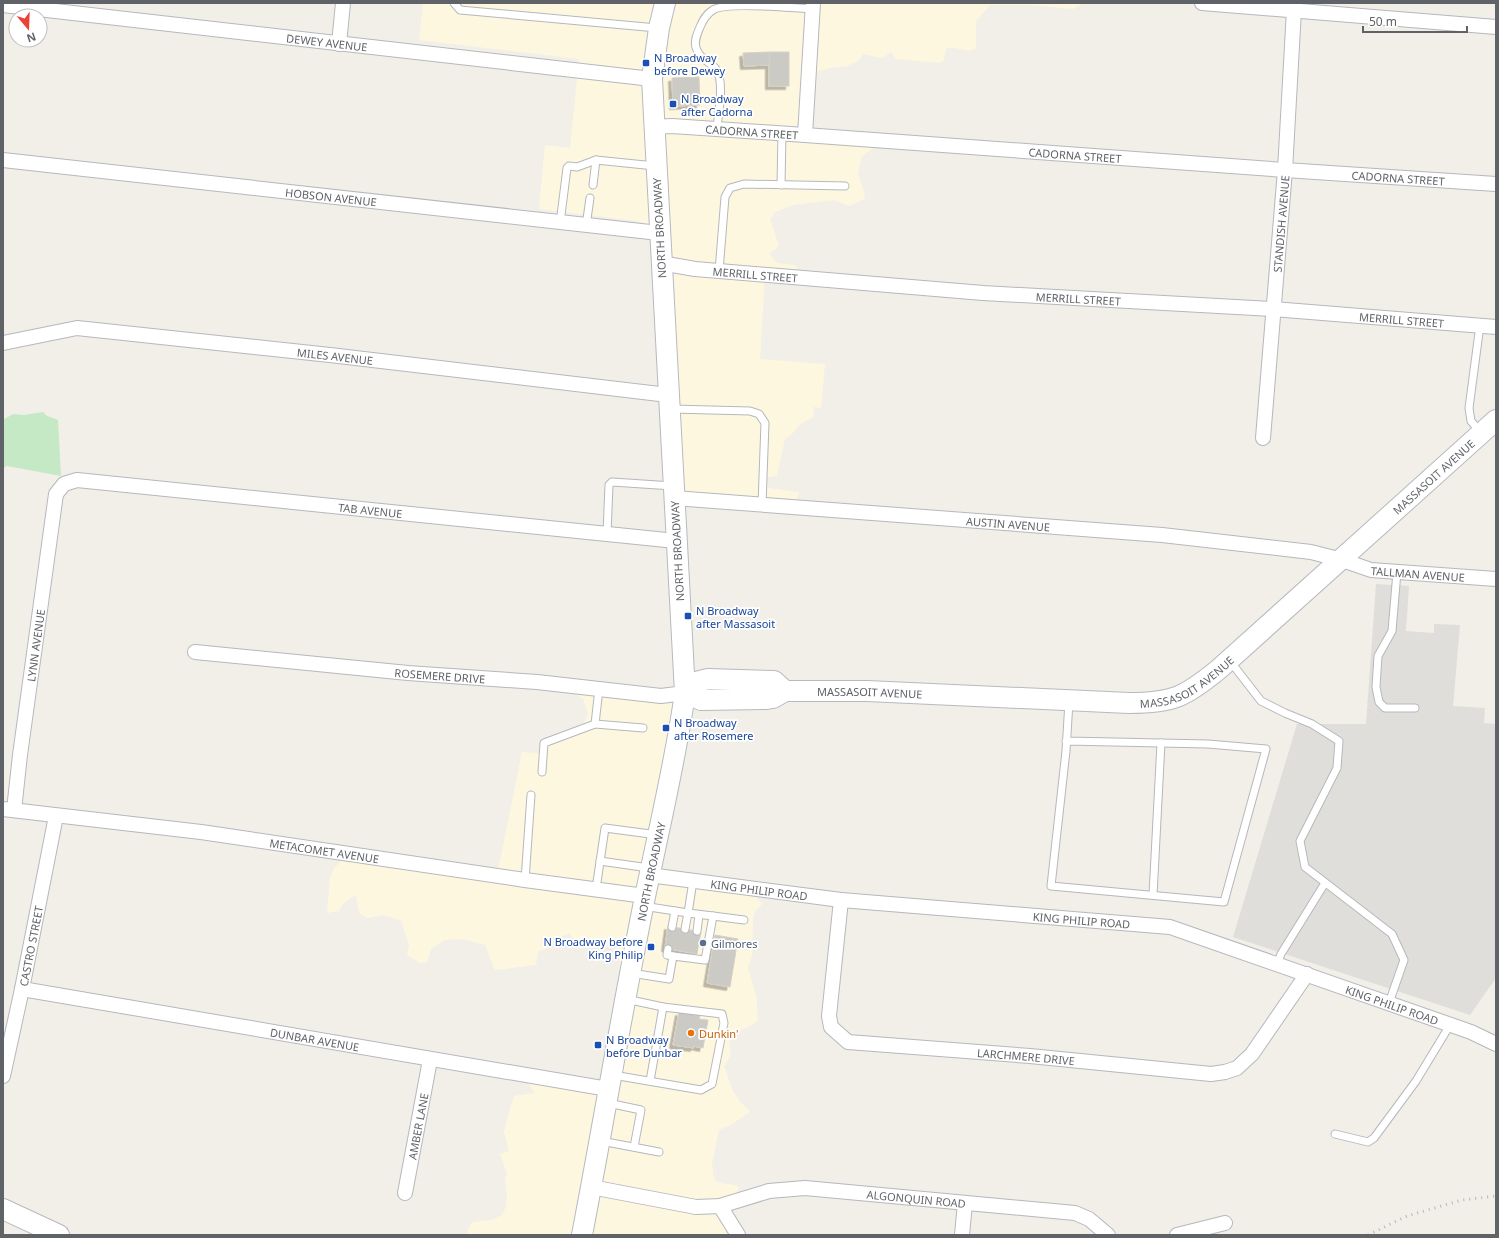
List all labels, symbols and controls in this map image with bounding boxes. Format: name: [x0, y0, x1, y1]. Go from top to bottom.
north arrow: [8, 8, 48, 48]
scale bar: [1363, 8, 1467, 34]
text: 50 m: [1369, 13, 1397, 30]
text: N: [25, 29, 38, 46]
street label: DEWEY AVENUE: [286, 30, 368, 54]
place label: N Broadway before Dewey: [654, 50, 725, 78]
marker: N Broadway before Dewey: [641, 58, 651, 68]
place label: N Broadway after Cadorna: [681, 91, 753, 119]
marker: N Broadway after Cadorna: [668, 99, 678, 109]
street label: CADORNA STREET: [705, 121, 799, 142]
street label: CADORNA STREET: [1028, 144, 1122, 166]
street label: CADORNA STREET: [1351, 167, 1445, 188]
street label: STANDISH AVENUE: [1269, 175, 1292, 273]
street label: NORTH BROADWAY: [649, 177, 669, 279]
street label: HOBSON AVENUE: [285, 184, 377, 209]
street label: MERRILL STREET: [712, 263, 798, 285]
street label: MERRILL STREET: [1035, 288, 1121, 308]
street label: MERRILL STREET: [1358, 308, 1445, 330]
street label: MILES AVENUE: [296, 344, 374, 368]
street label: MASSASOIT AVENUE: [1389, 436, 1478, 517]
street label: TAB AVENUE: [338, 499, 403, 521]
street label: NORTH BROADWAY: [667, 500, 687, 602]
street label: AUSTIN AVENUE: [966, 513, 1051, 534]
street label: TALLMAN AVENUE: [1370, 563, 1465, 584]
place label: N Broadway after Massasoit: [696, 603, 775, 631]
street label: LYNN AVENUE: [23, 608, 48, 683]
marker: N Broadway after Massasoit: [683, 611, 693, 621]
street label: MASSASOIT AVENUE: [1139, 652, 1237, 710]
street label: ROSEMERE DRIVE: [394, 664, 486, 686]
street label: MASSASOIT AVENUE: [817, 684, 923, 701]
place label: N Broadway after Rosemere: [674, 715, 754, 743]
marker: N Broadway after Rosemere: [661, 723, 671, 733]
street label: NORTH BROADWAY: [633, 820, 668, 922]
street label: METACOMET AVENUE: [269, 835, 380, 866]
street label: KING PHILIP ROAD: [710, 876, 808, 903]
street label: CASTRO STREET: [15, 904, 46, 987]
street label: KING PHILIP ROAD: [1032, 908, 1131, 931]
place label: N Broadway before King Philip: [543, 934, 643, 962]
place label: Gilmores: [711, 936, 757, 951]
marker: Gilmores: [698, 938, 708, 948]
marker: N Broadway before King Philip: [646, 942, 656, 952]
street label: KING PHILIP ROAD: [1344, 981, 1441, 1028]
street label: DUNBAR AVENUE: [269, 1024, 361, 1054]
place label: Dunkin': [699, 1026, 739, 1041]
marker: Dunkin': [686, 1028, 696, 1038]
place label: N Broadway before Dunbar: [606, 1032, 682, 1060]
marker: N Broadway before Dunbar: [593, 1040, 603, 1050]
street label: LARCHMERE DRIVE: [977, 1044, 1076, 1068]
street label: AMBER LANE: [404, 1092, 431, 1161]
street label: ALGONQUIN ROAD: [866, 1186, 966, 1210]

